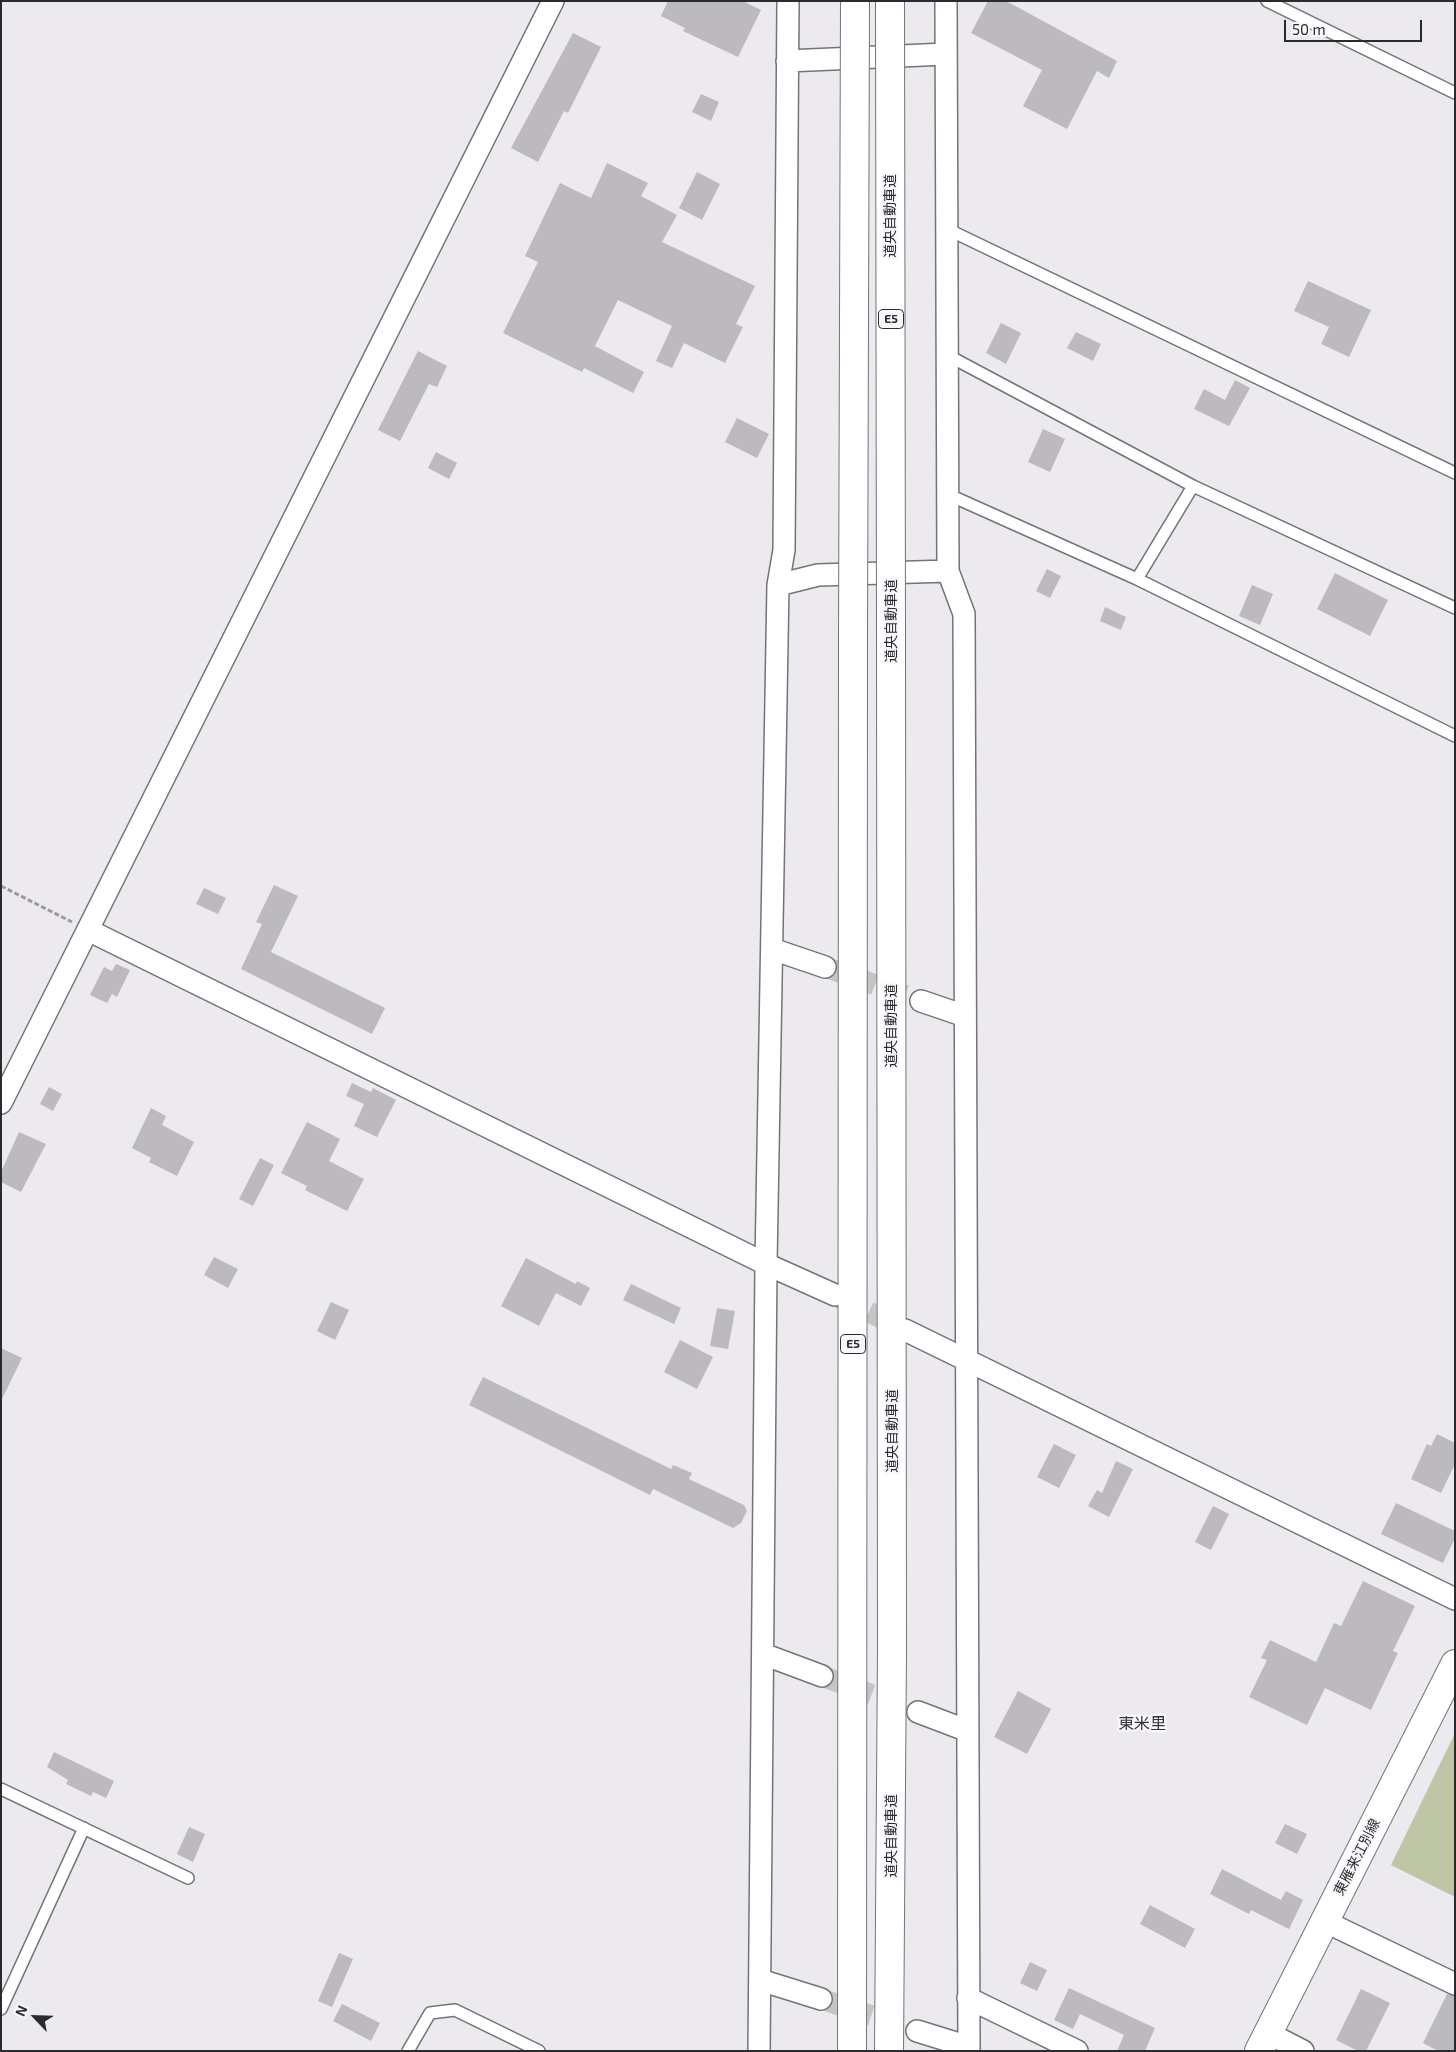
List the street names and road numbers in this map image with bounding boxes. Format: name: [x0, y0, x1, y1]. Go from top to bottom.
street label: 道央自動車道: [882, 174, 898, 258]
road number: E5: [878, 310, 904, 328]
street label: 道央自動車道: [883, 579, 899, 663]
street label: 道央自動車道: [883, 984, 899, 1068]
road number: E5: [840, 1335, 866, 1354]
street label: 道央自動車道: [884, 1389, 900, 1473]
street label: 道央自動車道: [883, 1794, 899, 1878]
street label: 東雁来江別線: [1330, 1816, 1384, 1898]

